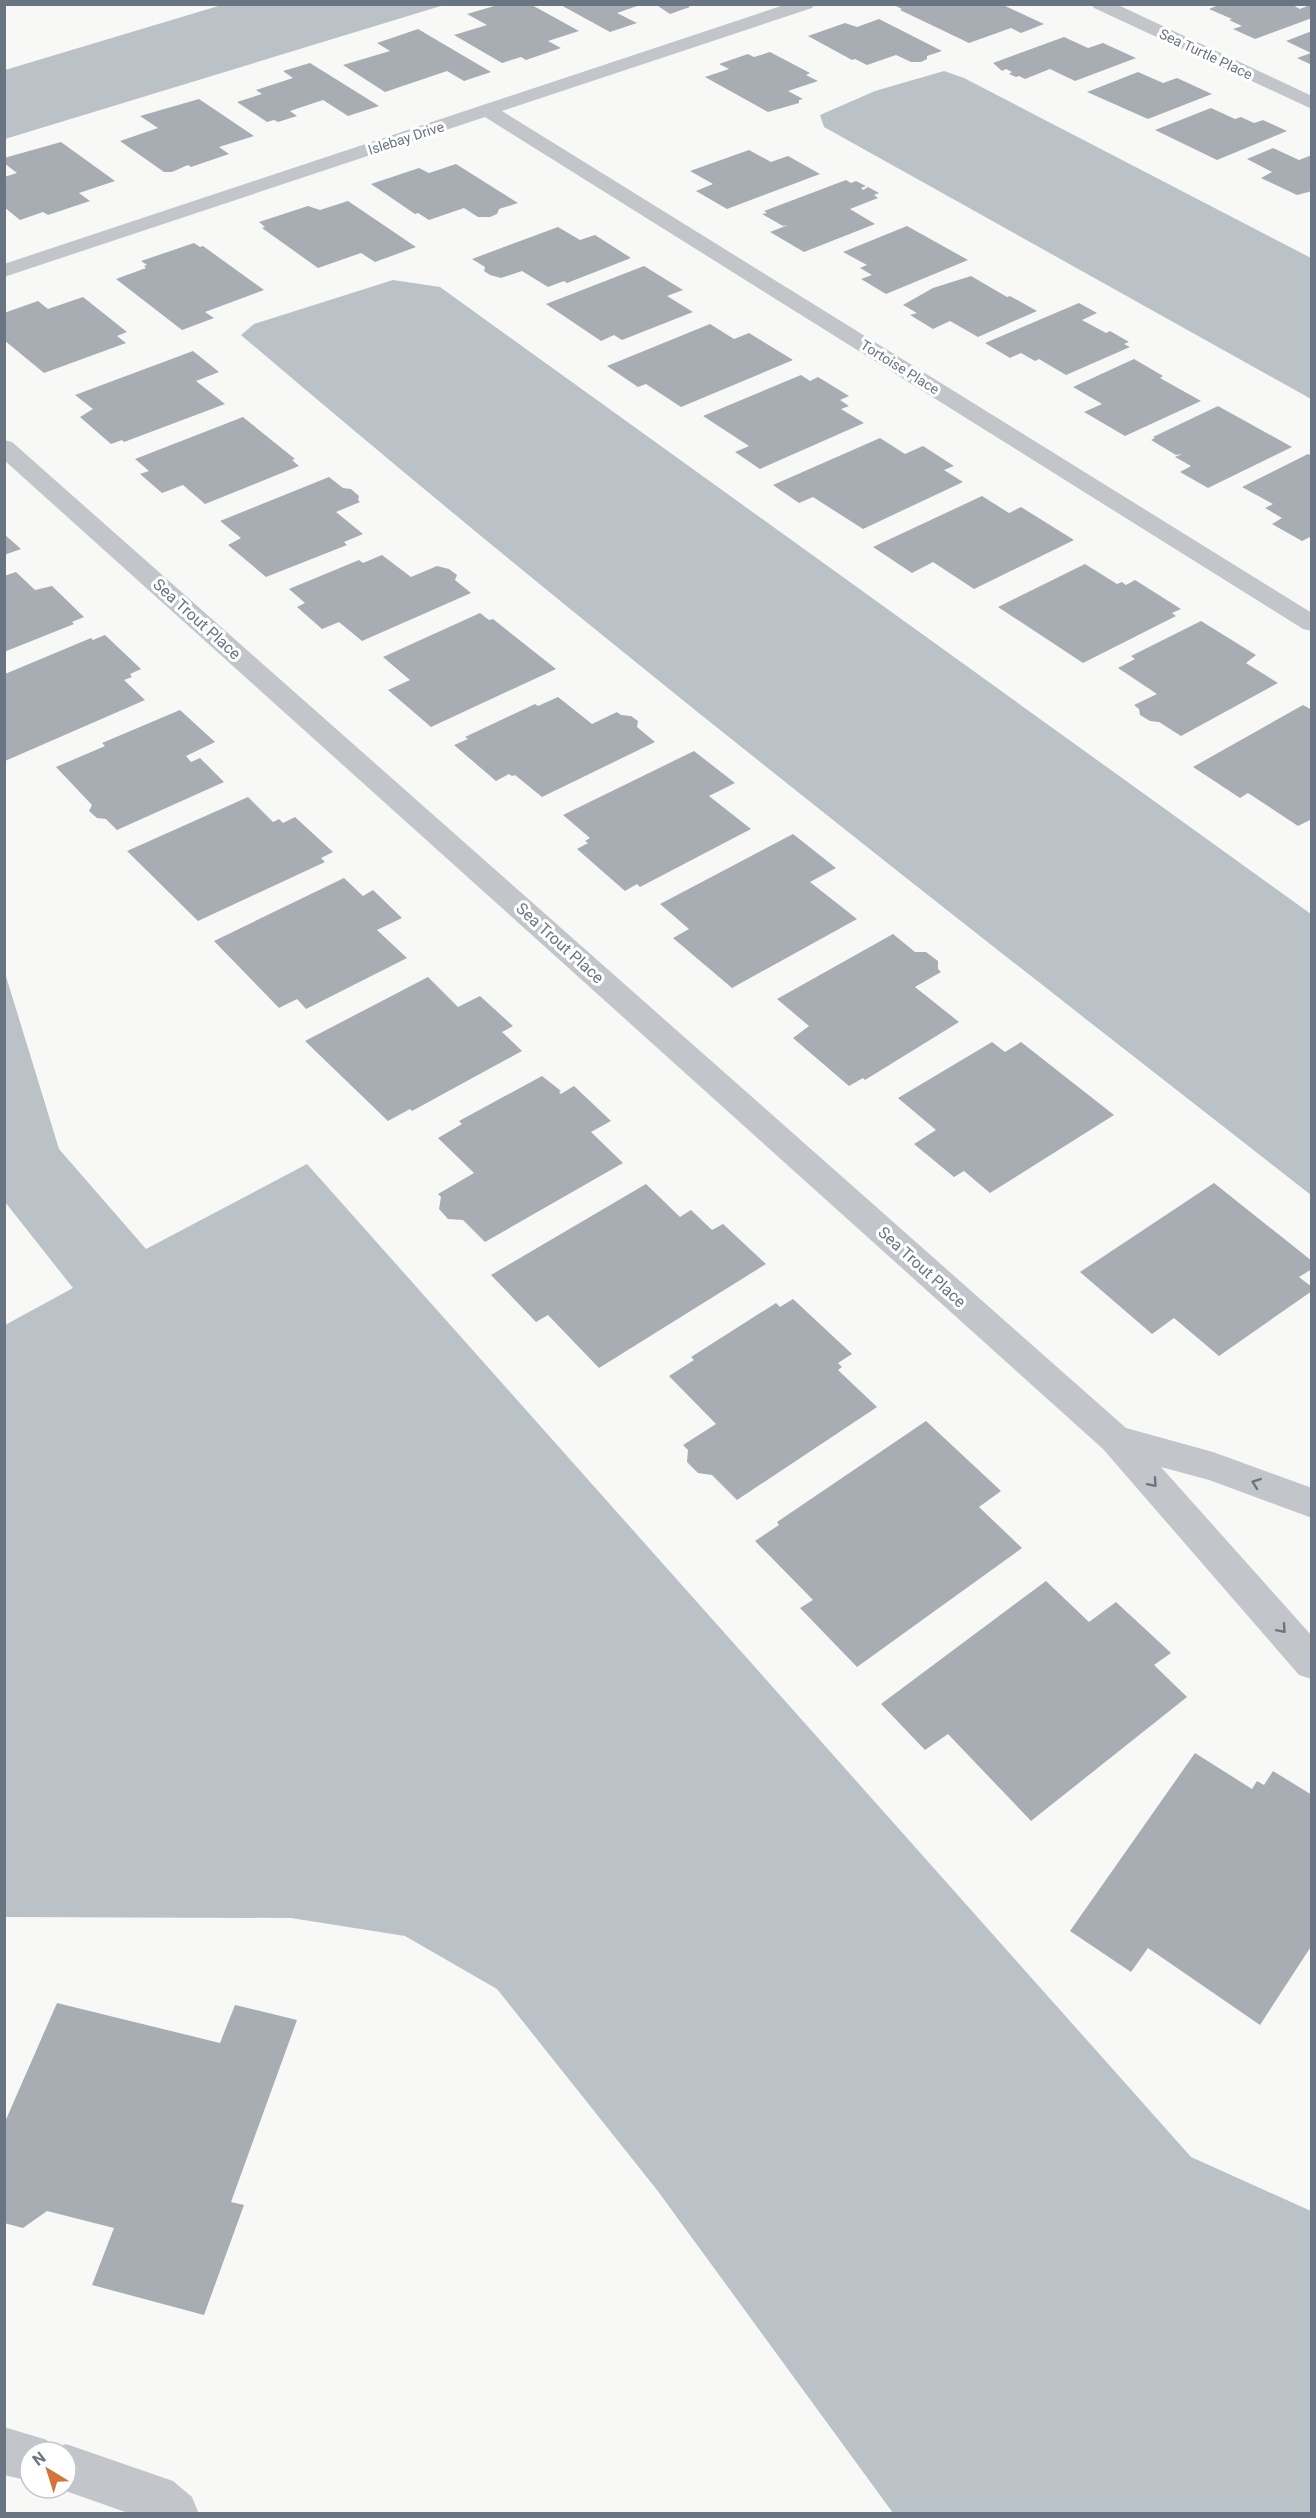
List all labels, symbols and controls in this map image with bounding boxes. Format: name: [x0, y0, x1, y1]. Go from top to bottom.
street label: Sea Turtle Place: [1157, 26, 1255, 82]
street label: Islebay Drive: [366, 118, 446, 158]
street label: Tortoise Place: [858, 337, 942, 397]
street label: Sea Trout Place: [149, 575, 245, 663]
street label: Sea Trout Place: [512, 899, 608, 987]
street label: Sea Trout Place: [874, 1223, 970, 1311]
one-way arrow: [1146, 1476, 1157, 1487]
one-way arrow: [1252, 1477, 1262, 1490]
one-way arrow: [1275, 1623, 1286, 1633]
north arrow: [18, 2440, 78, 2500]
text: N: [29, 2448, 49, 2470]

